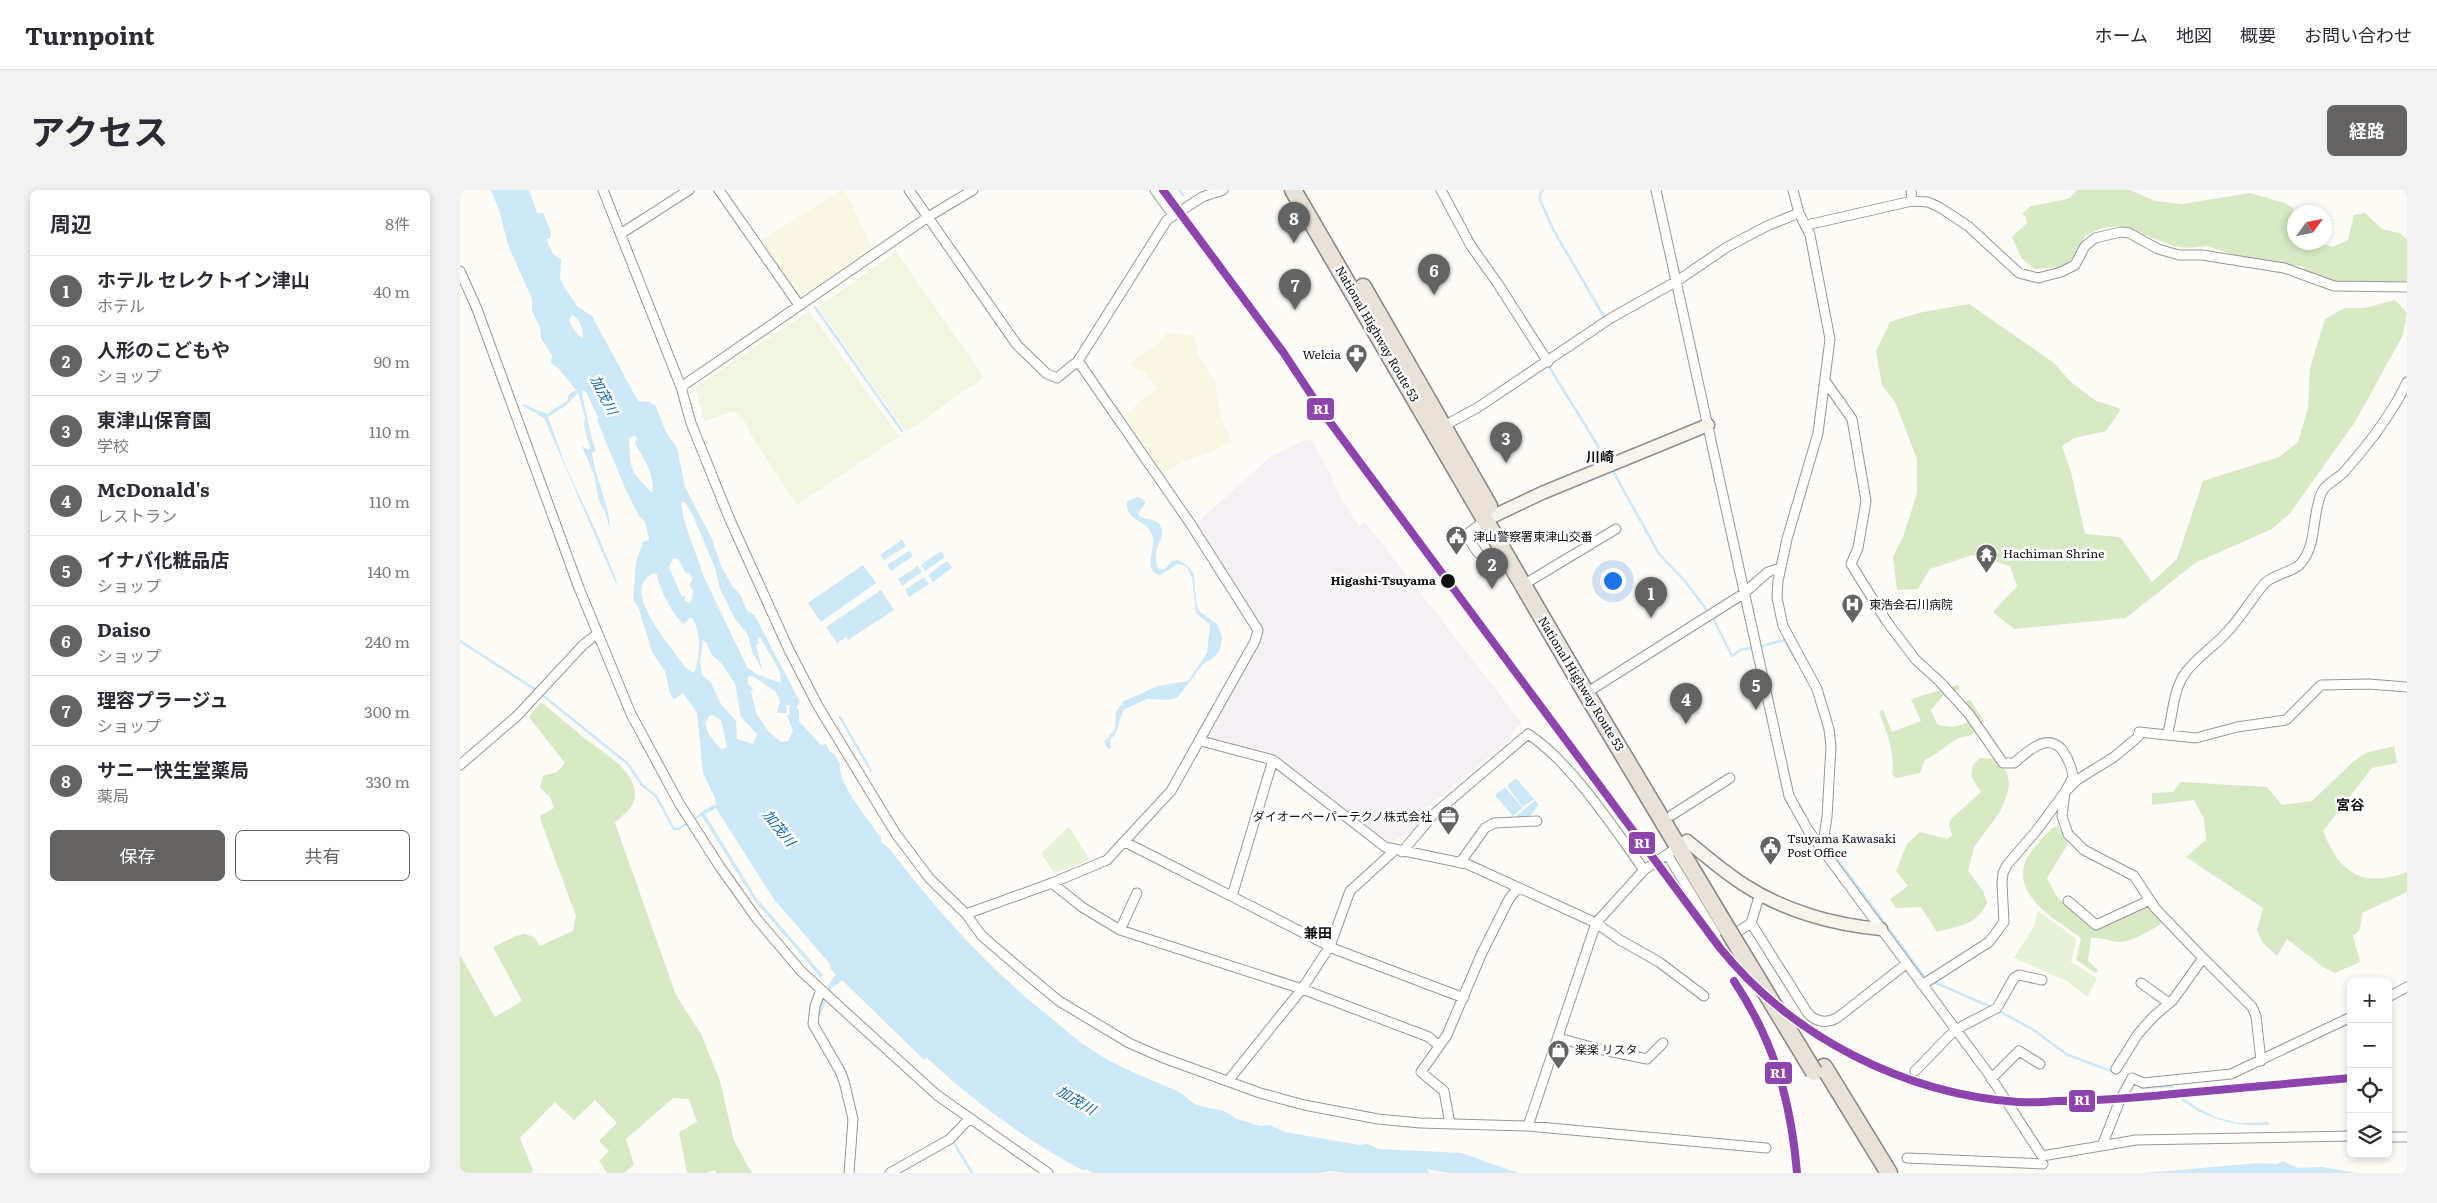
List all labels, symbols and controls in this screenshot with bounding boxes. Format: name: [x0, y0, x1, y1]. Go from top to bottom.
text: Turnpoint: [25, 17, 155, 52]
text: ホーム: [2095, 21, 2148, 48]
text: 地図: [2176, 21, 2212, 48]
text: 概要: [2240, 21, 2276, 48]
text: お問い合わせ: [2304, 21, 2412, 48]
text: アクセス: [30, 104, 168, 156]
button: 経路: [2327, 105, 2407, 156]
pin: 8: [1278, 202, 1310, 243]
north arrow: [2287, 205, 2332, 250]
text: 周辺: [50, 207, 92, 238]
text: 8件: [385, 211, 410, 235]
pin: 6: [1418, 254, 1450, 295]
street label: National Highway Route 53: [1332, 262, 1424, 405]
text: ホテル セレクトイン津山: [97, 265, 310, 293]
pin: 7: [1279, 269, 1311, 310]
text: 1: [63, 279, 69, 303]
text: 40 m: [373, 279, 410, 303]
text: ホテル: [97, 293, 145, 317]
text: 人形のこどもや: [97, 335, 230, 363]
pharmacy icon: Welcia: [1345, 343, 1369, 374]
place label: Welcia: [1303, 345, 1342, 363]
text: 2: [62, 349, 70, 373]
text: 90 m: [374, 349, 410, 373]
text: ショップ: [97, 363, 161, 387]
water label: 加茂川: [586, 371, 624, 420]
line badge: R1: [1306, 397, 1335, 421]
text: R1: [1313, 398, 1329, 418]
text: 東津山保育園: [97, 405, 211, 433]
text: 3: [62, 419, 70, 443]
text: 110 m: [369, 419, 410, 443]
pin: 3: [1490, 422, 1522, 463]
text: 学校: [97, 433, 129, 457]
district label: 川崎: [1586, 446, 1614, 466]
text: McDonald's: [97, 475, 209, 503]
text: 4: [61, 489, 71, 513]
text: 110 m: [369, 489, 410, 513]
text: レストラン: [97, 503, 177, 527]
public building icon: 津山警察署東津山交番: [1445, 525, 1469, 556]
place label: 津山警察署東津山交番: [1473, 527, 1593, 545]
temple icon: Hachiman Shrine: [1975, 542, 1999, 573]
place label: Hachiman Shrine: [2003, 544, 2104, 562]
text: イナバ化粧品店: [97, 545, 230, 573]
pin: 2: [1476, 548, 1508, 589]
text: 5: [62, 559, 70, 583]
text: 140 m: [367, 559, 410, 583]
your location: [1600, 568, 1626, 594]
place label: Higashi-Tsuyama: [1331, 571, 1436, 589]
marker: Higashi-Tsuyama: [1439, 572, 1457, 590]
text: ショップ: [97, 573, 161, 597]
pin: 1: [1635, 577, 1667, 618]
hospital icon: 東浩会石川病院: [1841, 593, 1865, 624]
place label: 東浩会石川病院: [1869, 595, 1953, 613]
street label: National Highway Route 53: [1534, 613, 1629, 754]
text: Daiso: [97, 615, 151, 643]
text: 6: [61, 629, 71, 653]
text: 240 m: [365, 629, 410, 653]
text: ショップ: [97, 643, 161, 667]
pin: 5: [1740, 669, 1772, 710]
pin: 4: [1670, 683, 1702, 724]
text: 理容プラージュ: [97, 685, 228, 713]
text: 7: [62, 699, 70, 723]
text: 300 m: [364, 699, 410, 723]
text: ショップ: [97, 713, 161, 737]
text: サニー快生堂薬局: [97, 755, 249, 783]
text: 8: [61, 769, 71, 793]
text: 330 m: [365, 769, 410, 793]
text: 薬局: [97, 783, 129, 807]
district label: 宮谷: [2336, 794, 2365, 814]
water label: 加茂川: [759, 805, 802, 852]
office icon: ダイオーペーパーテクノ株式会社: [1436, 805, 1460, 836]
place label: ダイオーペーパーテクノ株式会社: [1253, 807, 1432, 825]
place label: Tsuyama Kawasaki Post Office: [1787, 829, 1896, 861]
button: 保存: [50, 830, 225, 881]
button: 共有: [235, 830, 410, 881]
line badge: R1: [1628, 831, 1656, 855]
text: R1: [1634, 832, 1650, 852]
public building icon: Tsuyama Kawasaki Post Office: [1759, 834, 1783, 865]
district label: 兼田: [1304, 922, 1332, 942]
map controls: [2347, 978, 2392, 1158]
button: +: [2347, 978, 2392, 1023]
button: −: [2347, 1023, 2392, 1068]
shop icon: 楽楽 リスタ: [1547, 1038, 1571, 1069]
place label: 楽楽 リスタ: [1575, 1040, 1637, 1058]
line badge: R1: [1764, 1061, 1793, 1085]
text: R1: [1770, 1062, 1786, 1082]
button: locate: [2347, 1068, 2392, 1113]
water label: 加茂川: [1053, 1080, 1101, 1120]
line badge: R1: [2068, 1089, 2096, 1113]
text: R1: [2074, 1089, 2090, 1109]
button: layers: [2347, 1113, 2392, 1158]

